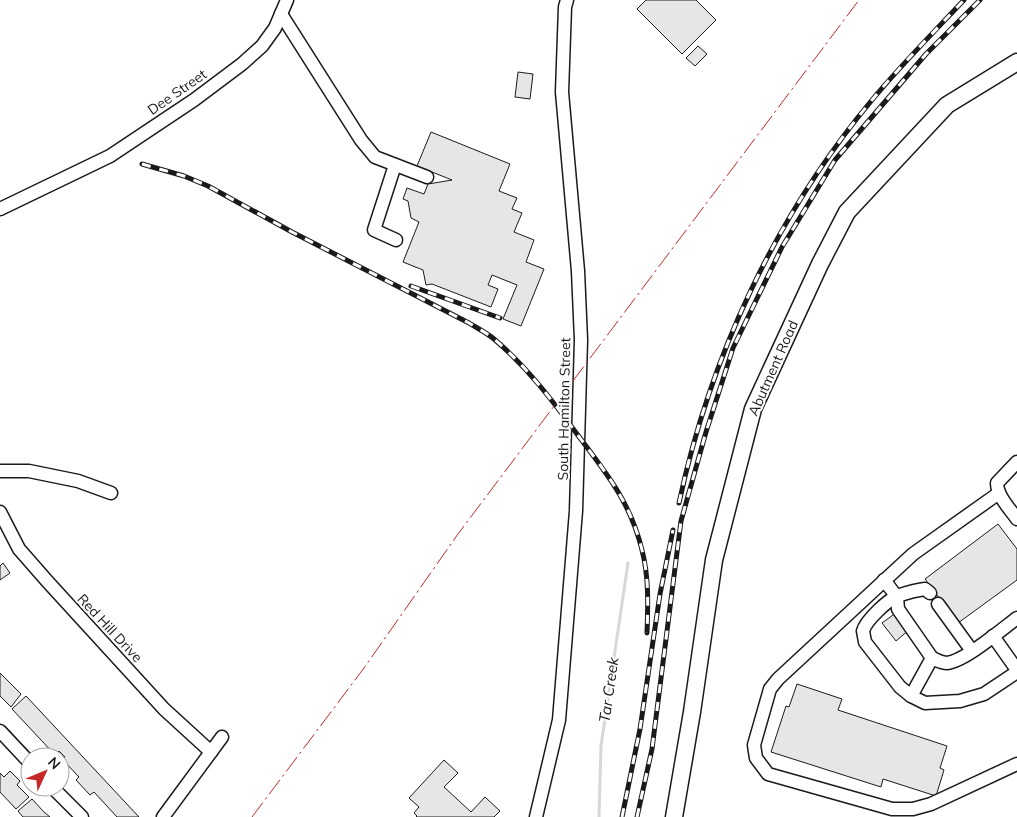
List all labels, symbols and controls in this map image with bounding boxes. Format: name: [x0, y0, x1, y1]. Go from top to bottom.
street label: Dee Street: [144, 65, 210, 119]
street label: Abutment Road: [744, 317, 802, 419]
street label: South Hamilton Street: [554, 337, 574, 481]
street label: Red Hill Drive: [74, 590, 146, 666]
water label: Tar Creek: [595, 655, 623, 724]
north arrow: [20, 747, 70, 797]
text: N: [44, 753, 64, 773]

